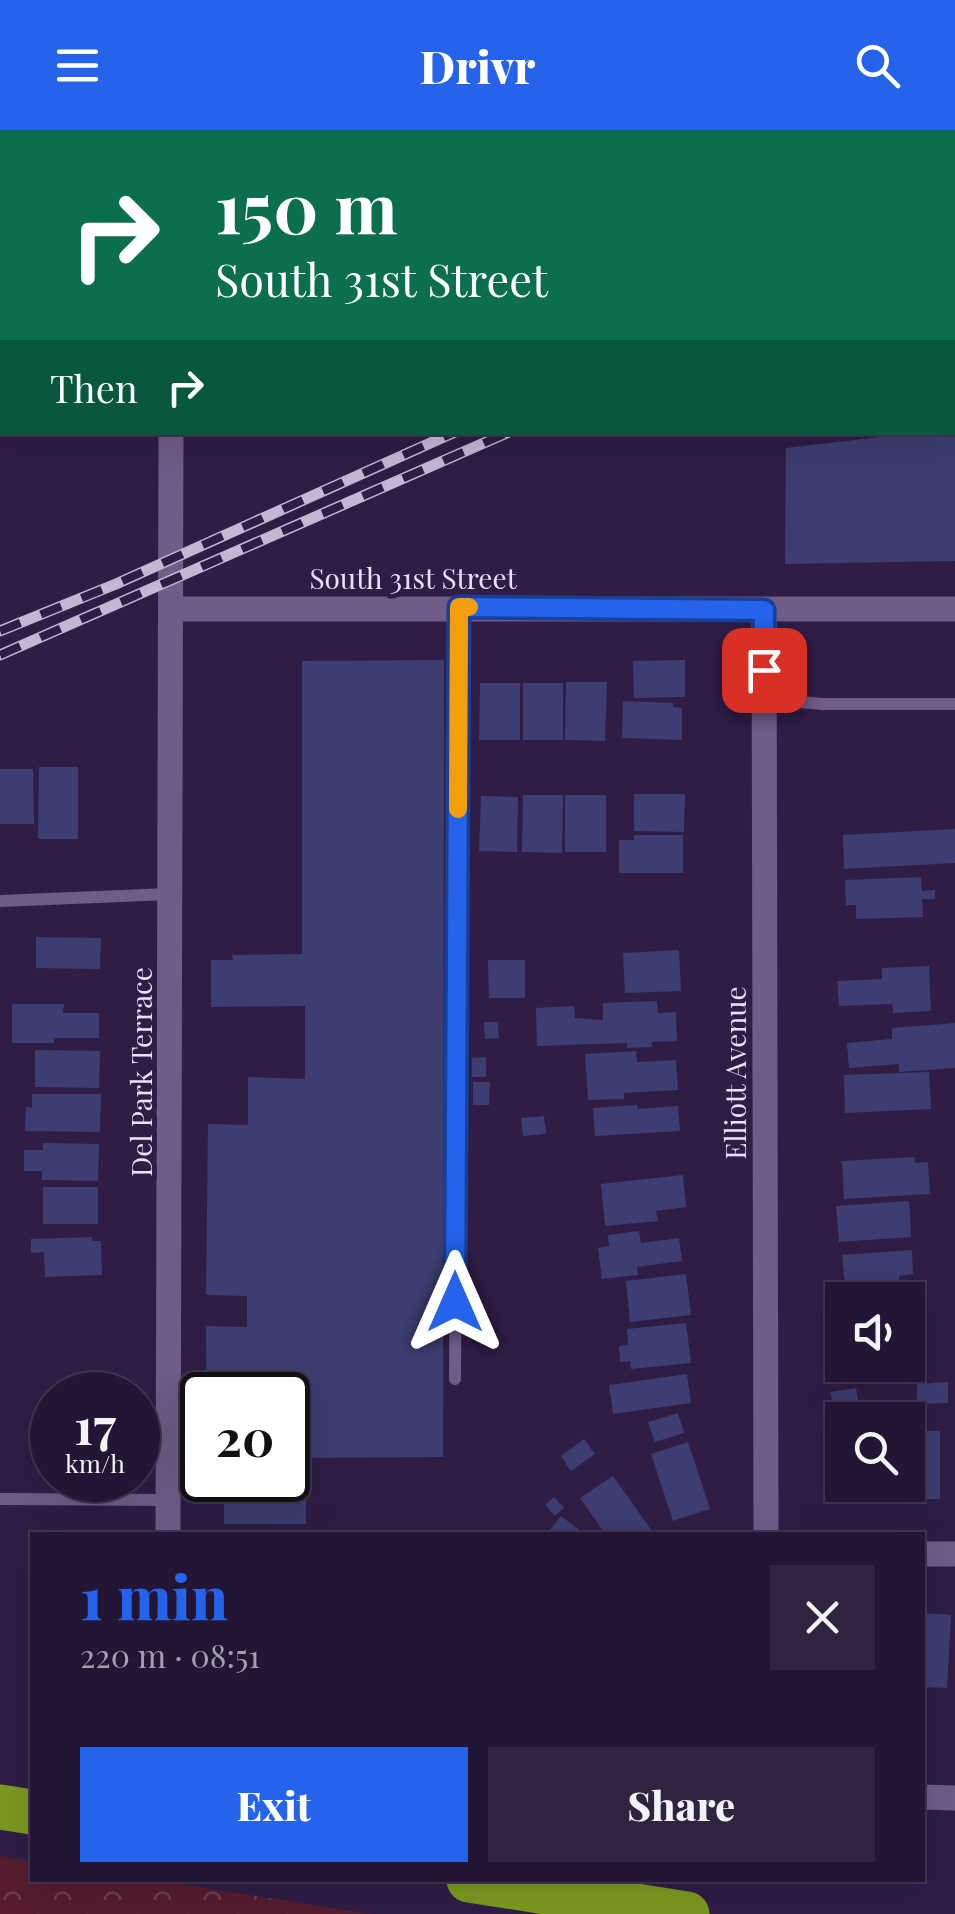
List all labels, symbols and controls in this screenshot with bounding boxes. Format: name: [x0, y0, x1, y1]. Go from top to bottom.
text: Drivr: [420, 35, 535, 95]
icon: menu: [50, 38, 105, 93]
icon: search: [850, 38, 905, 93]
text: 150 m: [215, 158, 398, 252]
icon: right: [50, 170, 180, 300]
text: South 31st Street: [215, 248, 548, 308]
icon: right: [158, 360, 213, 415]
text: Then: [50, 362, 138, 413]
street label: South 31st Street: [309, 559, 518, 596]
pin: [722, 628, 807, 713]
icon: arrive: [737, 643, 792, 698]
street label: Del Park Terrace: [122, 967, 159, 1177]
street label: Elliott Avenue: [716, 986, 753, 1160]
position arrow: [403, 1250, 507, 1354]
map controls: [825, 1282, 925, 1502]
button: sound: [825, 1282, 925, 1382]
speed limit sign: 20: [180, 1372, 310, 1502]
text: 17: [74, 1391, 116, 1458]
button: search: [825, 1402, 925, 1502]
text: km/h: [65, 1446, 125, 1479]
text: 1 min: [80, 1555, 228, 1635]
button: close: [770, 1565, 875, 1670]
text: 220 m · 08:51: [80, 1633, 260, 1676]
button: Exit: [80, 1747, 468, 1862]
button: Share: [488, 1747, 875, 1862]

